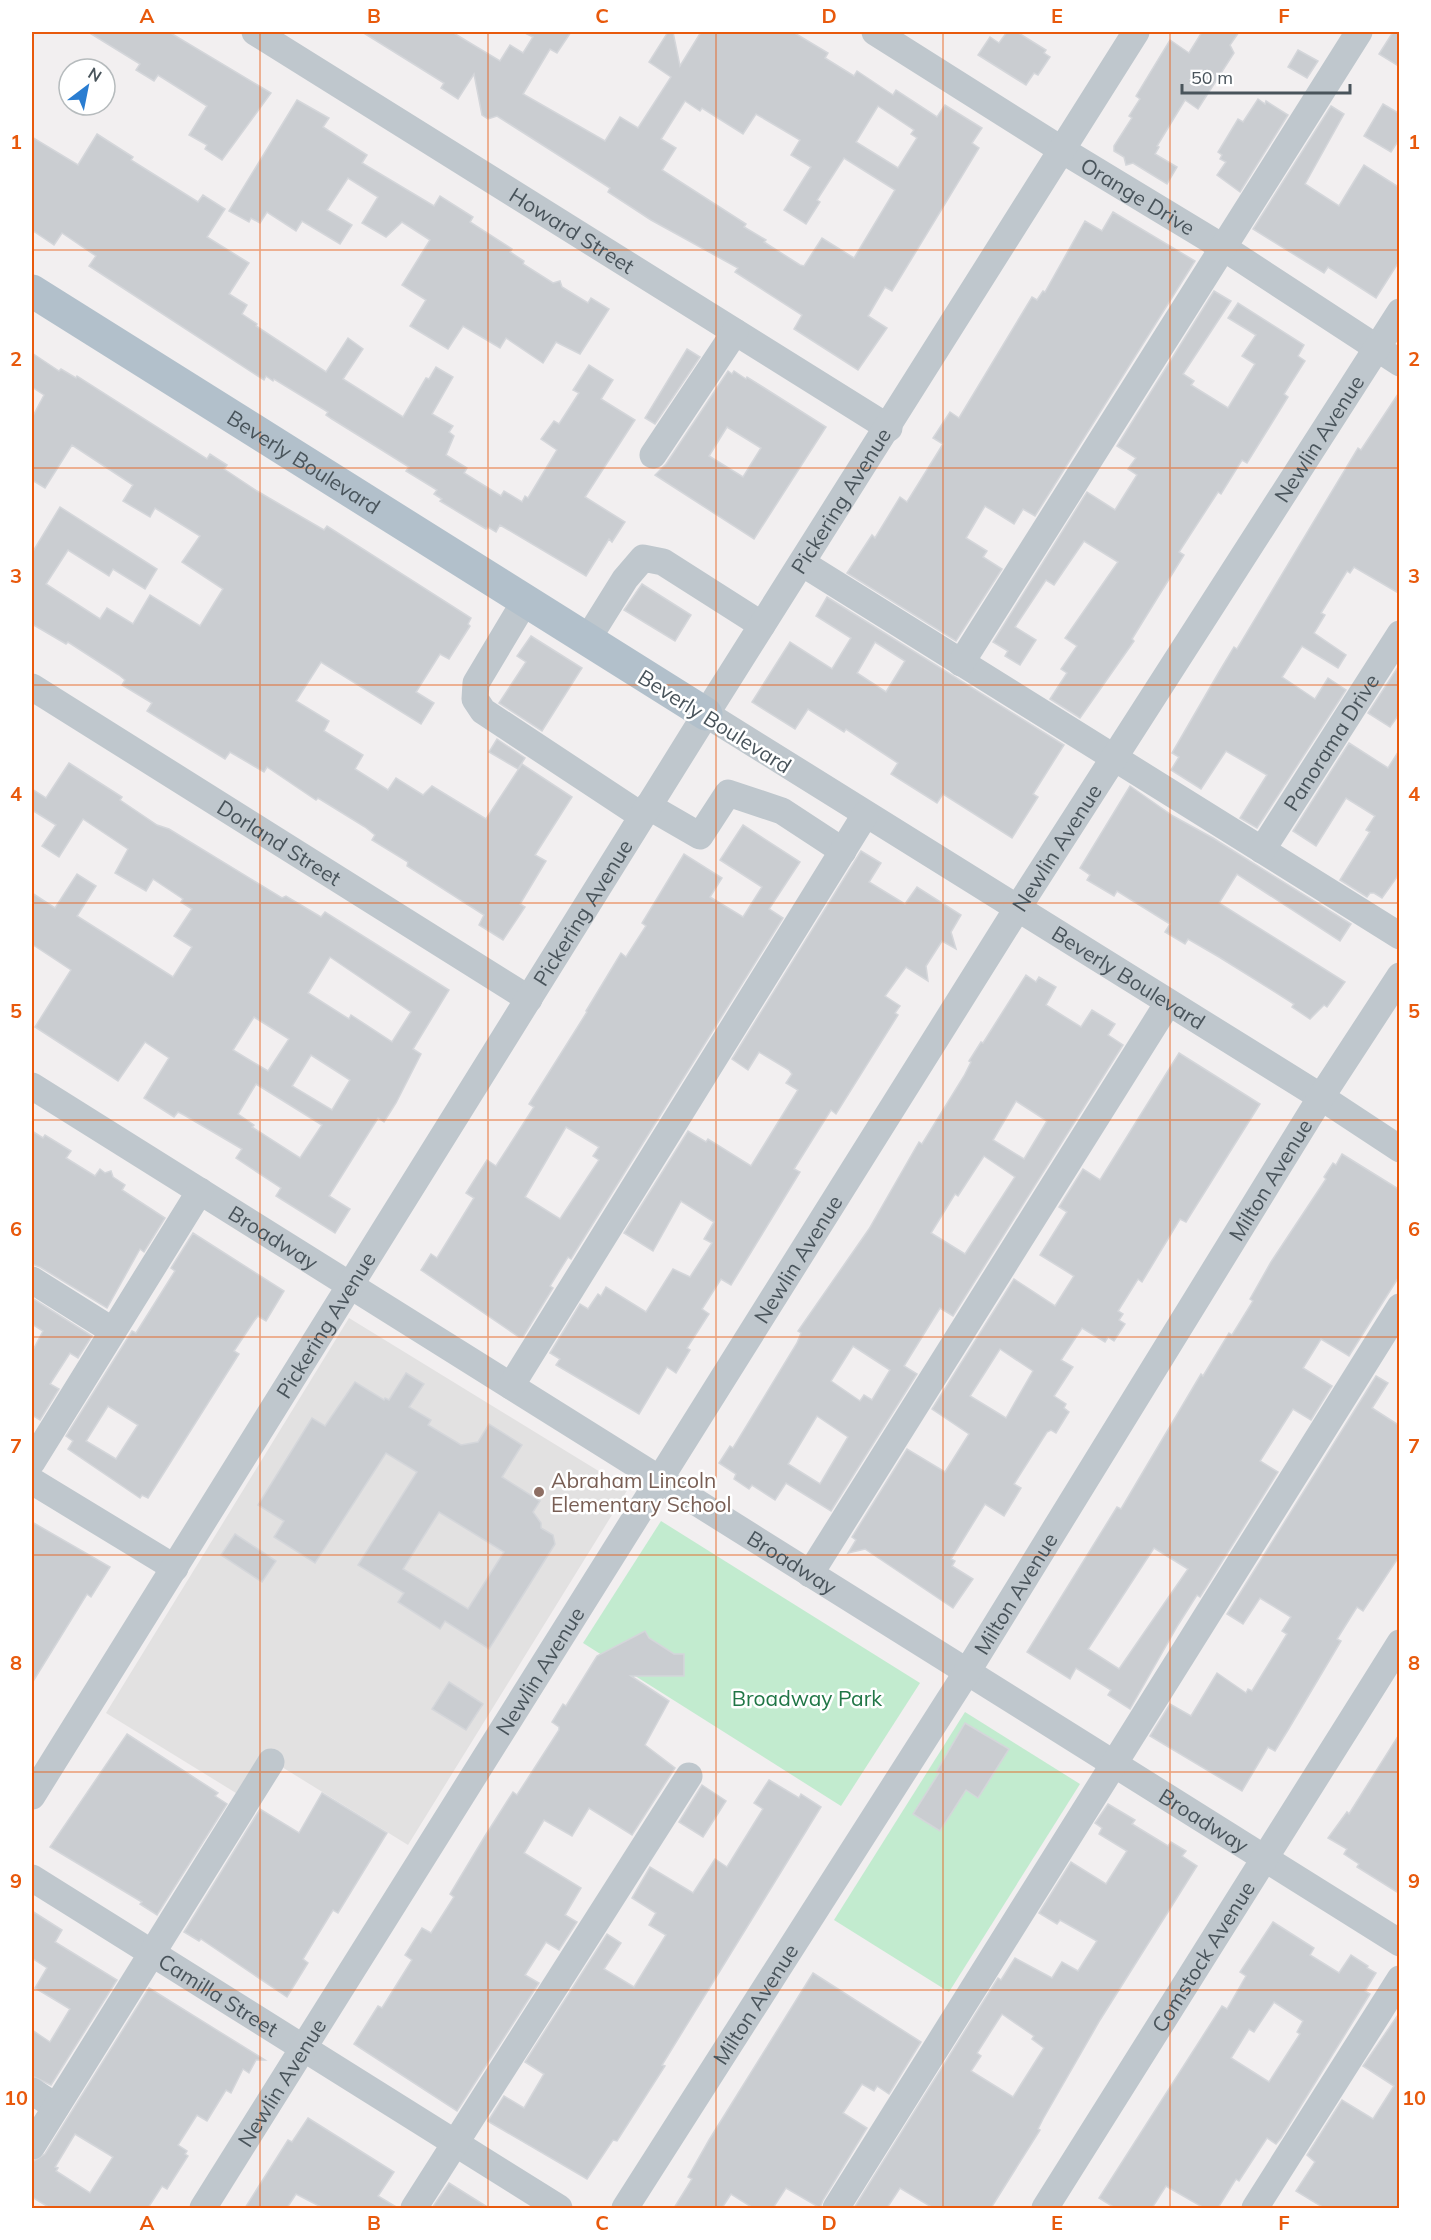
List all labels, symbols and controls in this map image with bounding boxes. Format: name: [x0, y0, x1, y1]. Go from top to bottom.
text: A: [140, 3, 155, 28]
text: B: [367, 3, 381, 28]
text: C: [595, 3, 609, 28]
text: D: [821, 3, 837, 28]
text: E: [1051, 3, 1063, 28]
text: F: [1278, 3, 1290, 28]
north arrow: [57, 57, 117, 117]
scale bar: [1182, 57, 1350, 95]
text: N: [85, 63, 105, 86]
text: 50 m: [1191, 66, 1233, 89]
text: 1: [10, 129, 22, 154]
text: 1: [1408, 129, 1420, 154]
street label: Orange Drive: [1076, 151, 1200, 241]
street label: Howard Street: [505, 181, 639, 279]
text: 2: [10, 346, 22, 371]
text: 2: [1408, 346, 1420, 371]
street label: Newlin Avenue: [1268, 370, 1369, 507]
street label: Beverly Boulevard: [223, 404, 385, 519]
street label: Pickering Avenue: [785, 423, 896, 578]
text: 3: [10, 563, 22, 588]
text: 3: [1408, 563, 1420, 588]
street label: Beverly Boulevard: [634, 663, 796, 779]
street label: Panorama Drive: [1278, 669, 1384, 816]
street label: Newlin Avenue: [1006, 779, 1107, 916]
text: 4: [10, 781, 22, 806]
text: 4: [1408, 781, 1420, 806]
street label: Dorland Street: [212, 794, 346, 891]
street label: Pickering Avenue: [527, 835, 638, 990]
street label: Beverly Boulevard: [1047, 920, 1210, 1035]
text: 5: [10, 998, 22, 1023]
text: 5: [1408, 998, 1420, 1023]
street label: Milton Avenue: [1223, 1114, 1317, 1245]
street label: Newlin Avenue: [748, 1190, 848, 1328]
street label: Broadway: [224, 1200, 323, 1275]
text: 6: [10, 1216, 22, 1241]
text: 6: [1408, 1216, 1420, 1241]
street label: Pickering Avenue: [270, 1247, 381, 1403]
text: 7: [10, 1433, 22, 1458]
text: 7: [1408, 1433, 1420, 1458]
place label: Abraham Lincoln Elementary School: [551, 1467, 732, 1517]
marker: Abraham Lincoln Elementary School: [532, 1485, 546, 1499]
street label: Broadway: [743, 1524, 842, 1600]
street label: Milton Avenue: [968, 1528, 1063, 1659]
street label: Newlin Avenue: [490, 1602, 589, 1740]
text: 8: [10, 1650, 22, 1675]
text: 8: [1408, 1650, 1420, 1675]
park label: Broadway Park: [732, 1685, 882, 1711]
street label: Broadway: [1154, 1782, 1254, 1858]
text: 9: [10, 1868, 22, 1893]
text: 9: [1408, 1868, 1420, 1893]
street label: Comstock Avenue: [1146, 1876, 1260, 2037]
street label: Milton Avenue: [707, 1939, 803, 2069]
street label: Camilla Street: [154, 1948, 283, 2042]
street label: Newlin Avenue: [232, 2014, 331, 2151]
text: 10: [4, 2085, 28, 2110]
text: 10: [1402, 2085, 1426, 2110]
text: A: [140, 2210, 155, 2235]
text: B: [367, 2210, 381, 2235]
text: C: [595, 2210, 609, 2235]
text: D: [821, 2210, 837, 2235]
text: E: [1051, 2210, 1063, 2235]
text: F: [1278, 2210, 1290, 2235]

